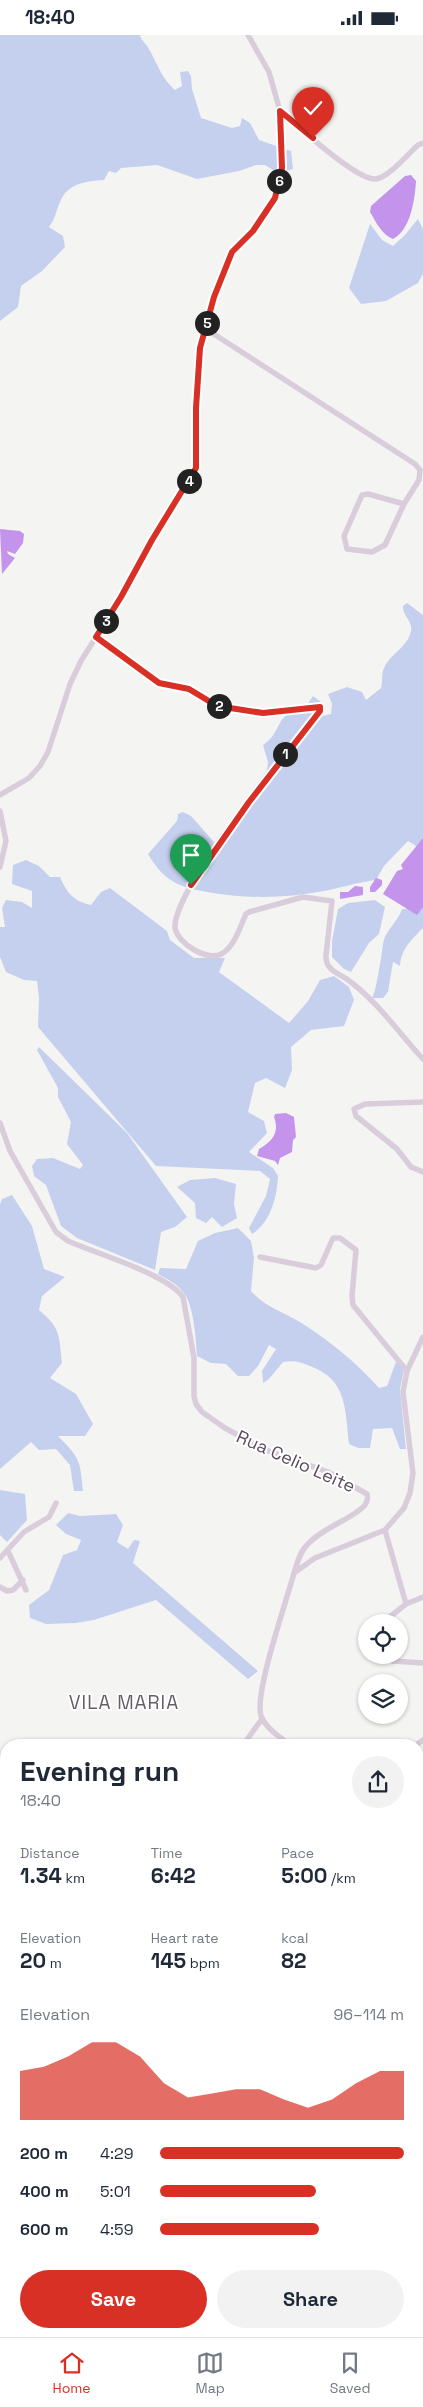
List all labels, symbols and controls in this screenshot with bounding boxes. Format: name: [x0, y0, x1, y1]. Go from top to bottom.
text: 18:40: [25, 5, 75, 30]
pin: [292, 87, 334, 138]
icon: check: [299, 94, 327, 122]
pin: 6: [266, 169, 292, 193]
text: 6: [275, 172, 284, 190]
pin: 5: [194, 311, 220, 335]
text: 5: [203, 314, 212, 332]
pin: 4: [176, 469, 202, 493]
text: 4: [185, 472, 194, 490]
pin: 3: [94, 609, 118, 633]
text: 3: [102, 612, 111, 630]
pin: 2: [206, 693, 232, 719]
text: 2: [215, 697, 224, 715]
pin: 1: [272, 741, 298, 767]
text: 1: [282, 745, 289, 763]
pin: [170, 834, 212, 885]
icon: arrive: [177, 841, 205, 869]
street label: Rua Celio Leite: [233, 1425, 359, 1497]
map controls: [358, 1614, 408, 1724]
button: locate: [358, 1614, 408, 1664]
button: layers: [358, 1674, 408, 1724]
district label: VILA MARIA: [69, 1690, 179, 1715]
text: Evening run: [20, 1753, 179, 1789]
button: share: [352, 1756, 404, 1808]
text: 18:40: [20, 1790, 61, 1811]
text: Distance: [20, 1844, 80, 1862]
text: Time: [151, 1844, 183, 1862]
text: Pace: [281, 1844, 314, 1862]
text: 1.34: [20, 1862, 62, 1889]
text: 6:42: [151, 1862, 196, 1889]
text: 5:00: [281, 1862, 327, 1889]
text: km: [62, 1869, 85, 1887]
text: /km: [327, 1869, 356, 1887]
text: Elevation: [20, 1929, 81, 1947]
text: Heart rate: [151, 1929, 219, 1947]
text: kcal: [281, 1929, 308, 1947]
text: 20: [20, 1947, 46, 1974]
text: 145: [151, 1947, 186, 1974]
text: 82: [281, 1947, 306, 1974]
text: m: [46, 1954, 62, 1972]
text: bpm: [186, 1954, 220, 1972]
text: Elevation: [20, 2004, 90, 2025]
text: 96–114 m: [333, 2004, 404, 2025]
text: 200 m: [20, 2143, 68, 2164]
text: 4:29: [100, 2143, 133, 2164]
text: 400 m: [20, 2181, 69, 2202]
text: 5:01: [100, 2181, 131, 2202]
text: 600 m: [20, 2219, 68, 2240]
text: 4:59: [100, 2219, 133, 2240]
button: Save: [20, 2270, 207, 2328]
button: Share: [217, 2270, 404, 2328]
tab: Home: [52, 2349, 91, 2397]
tab: Map: [196, 2349, 225, 2397]
tab: Saved: [330, 2349, 371, 2397]

